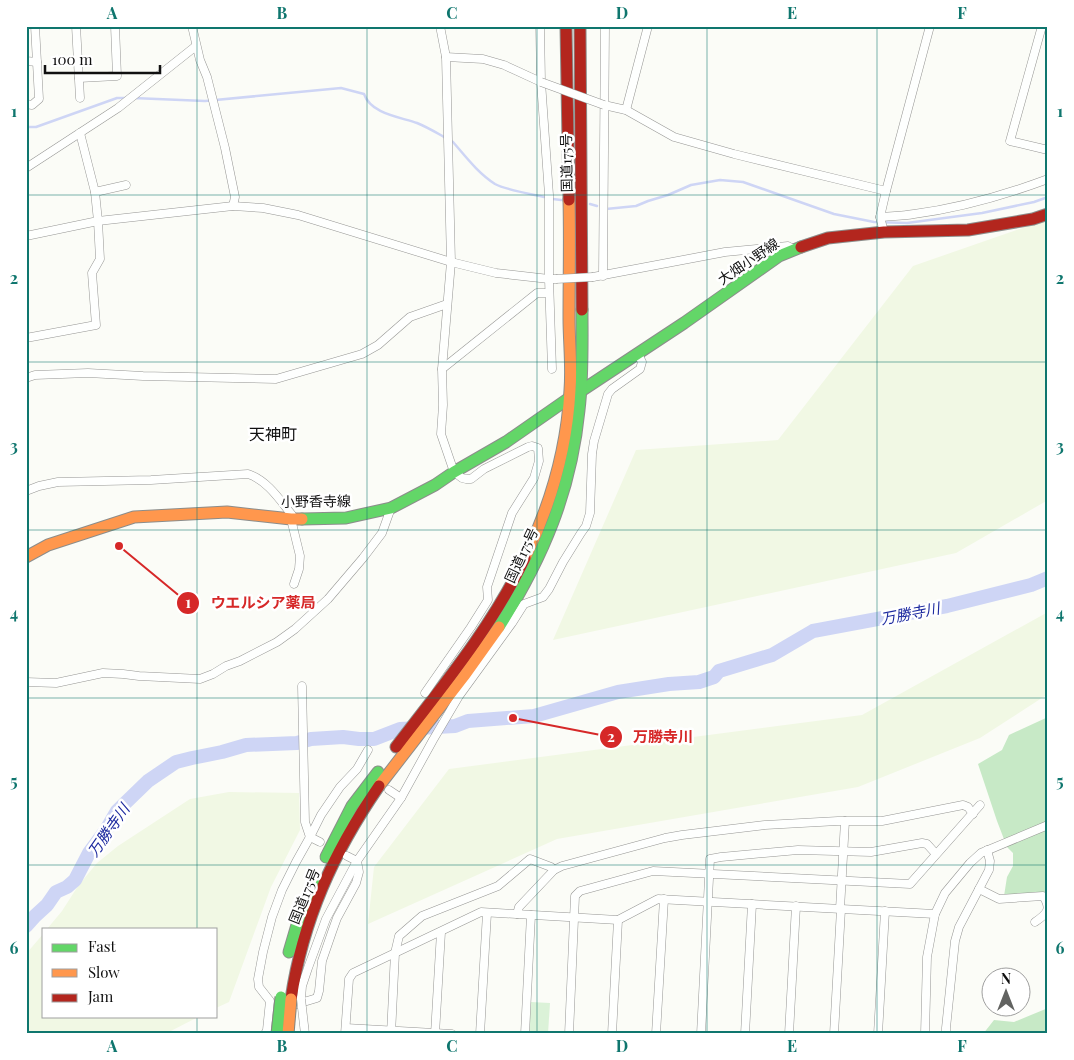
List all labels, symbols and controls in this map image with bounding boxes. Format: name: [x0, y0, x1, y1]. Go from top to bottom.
text: A: [106, 2, 118, 23]
text: B: [277, 2, 288, 23]
text: C: [446, 2, 458, 23]
text: D: [616, 2, 628, 23]
text: E: [787, 2, 797, 23]
text: F: [957, 2, 967, 23]
scale bar: [45, 42, 160, 74]
text: 100 m: [52, 49, 93, 69]
text: 1: [11, 100, 17, 121]
text: 1: [1057, 100, 1063, 121]
street label: 国道175号: [556, 133, 576, 193]
street label: 大畑小野線: [714, 234, 782, 288]
text: 2: [10, 267, 18, 288]
text: 2: [1056, 267, 1064, 288]
district label: 天神町: [249, 423, 297, 444]
text: 3: [10, 435, 18, 456]
text: 3: [1056, 435, 1064, 456]
street label: 小野香寺線: [281, 491, 351, 511]
street label: 国道175号: [500, 524, 542, 586]
callout: ウエルシア薬局: [176, 588, 326, 618]
text: 1: [185, 592, 191, 612]
text: ウエルシア薬局: [210, 592, 316, 612]
water label: 万勝寺川: [879, 597, 943, 629]
text: 4: [10, 602, 18, 623]
text: 4: [1056, 602, 1064, 623]
callout: 万勝寺川: [598, 722, 703, 752]
text: 2: [607, 726, 615, 746]
text: 万勝寺川: [633, 726, 693, 746]
text: 5: [10, 770, 18, 791]
text: 5: [1056, 770, 1064, 791]
water label: 万勝寺川: [83, 798, 135, 860]
street label: 国道175号: [284, 865, 324, 927]
legend: [42, 928, 218, 1018]
text: Fast: [88, 936, 117, 956]
text: 6: [10, 937, 19, 958]
text: 6: [1056, 937, 1065, 958]
text: Slow: [88, 962, 120, 982]
north arrow: [982, 968, 1032, 1018]
text: N: [1001, 969, 1011, 988]
text: Jam: [87, 986, 114, 1006]
text: A: [106, 1035, 118, 1056]
text: B: [277, 1035, 288, 1056]
text: C: [446, 1035, 458, 1056]
text: D: [616, 1035, 628, 1056]
text: E: [787, 1035, 797, 1056]
text: F: [957, 1035, 967, 1056]

